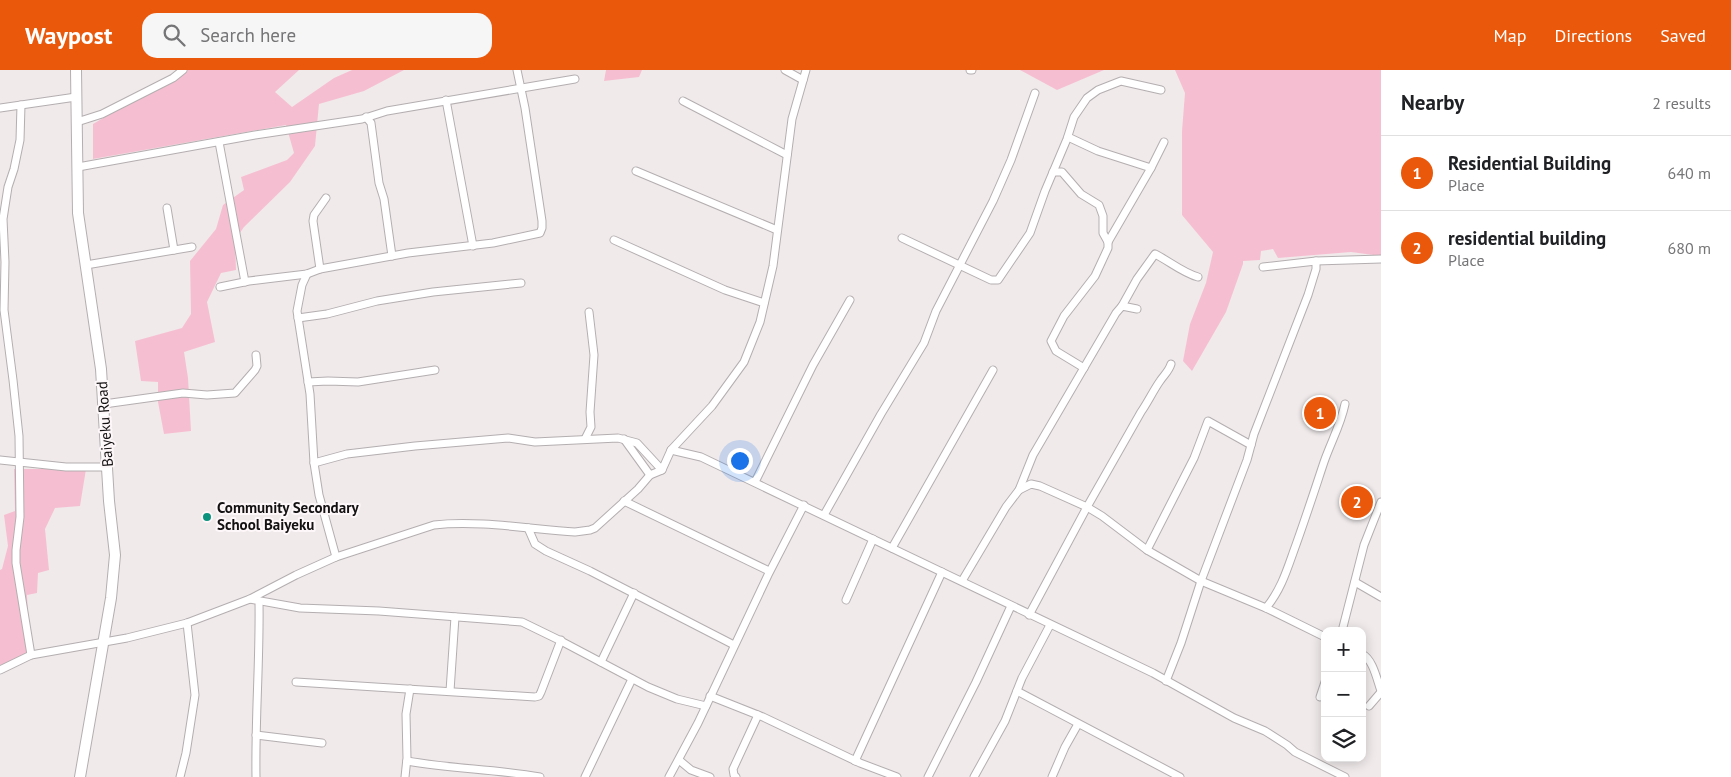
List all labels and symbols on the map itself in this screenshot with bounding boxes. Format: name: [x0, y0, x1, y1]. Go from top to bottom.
street label: Baiyeku Road: [92, 381, 117, 467]
pin: 1: [1304, 394, 1336, 432]
your location: [727, 448, 753, 474]
pin: 2: [1341, 483, 1373, 521]
place label: Community Secondary School Baiyeku: [217, 498, 359, 534]
marker: Community Secondary School Baiyeku: [201, 511, 213, 523]

